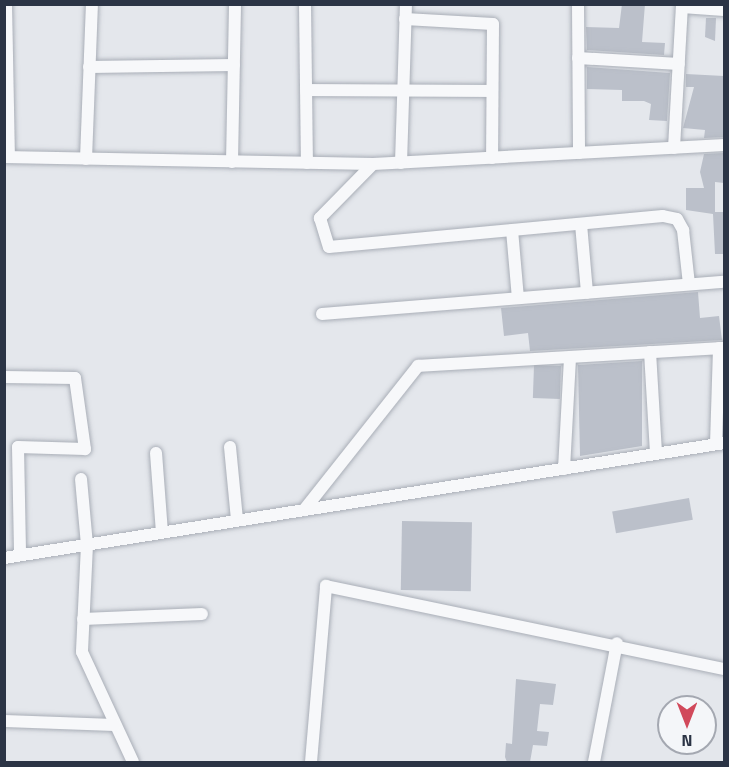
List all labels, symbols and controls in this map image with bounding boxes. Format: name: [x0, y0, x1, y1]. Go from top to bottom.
north arrow: [657, 695, 717, 755]
text: N: [681, 729, 693, 753]

